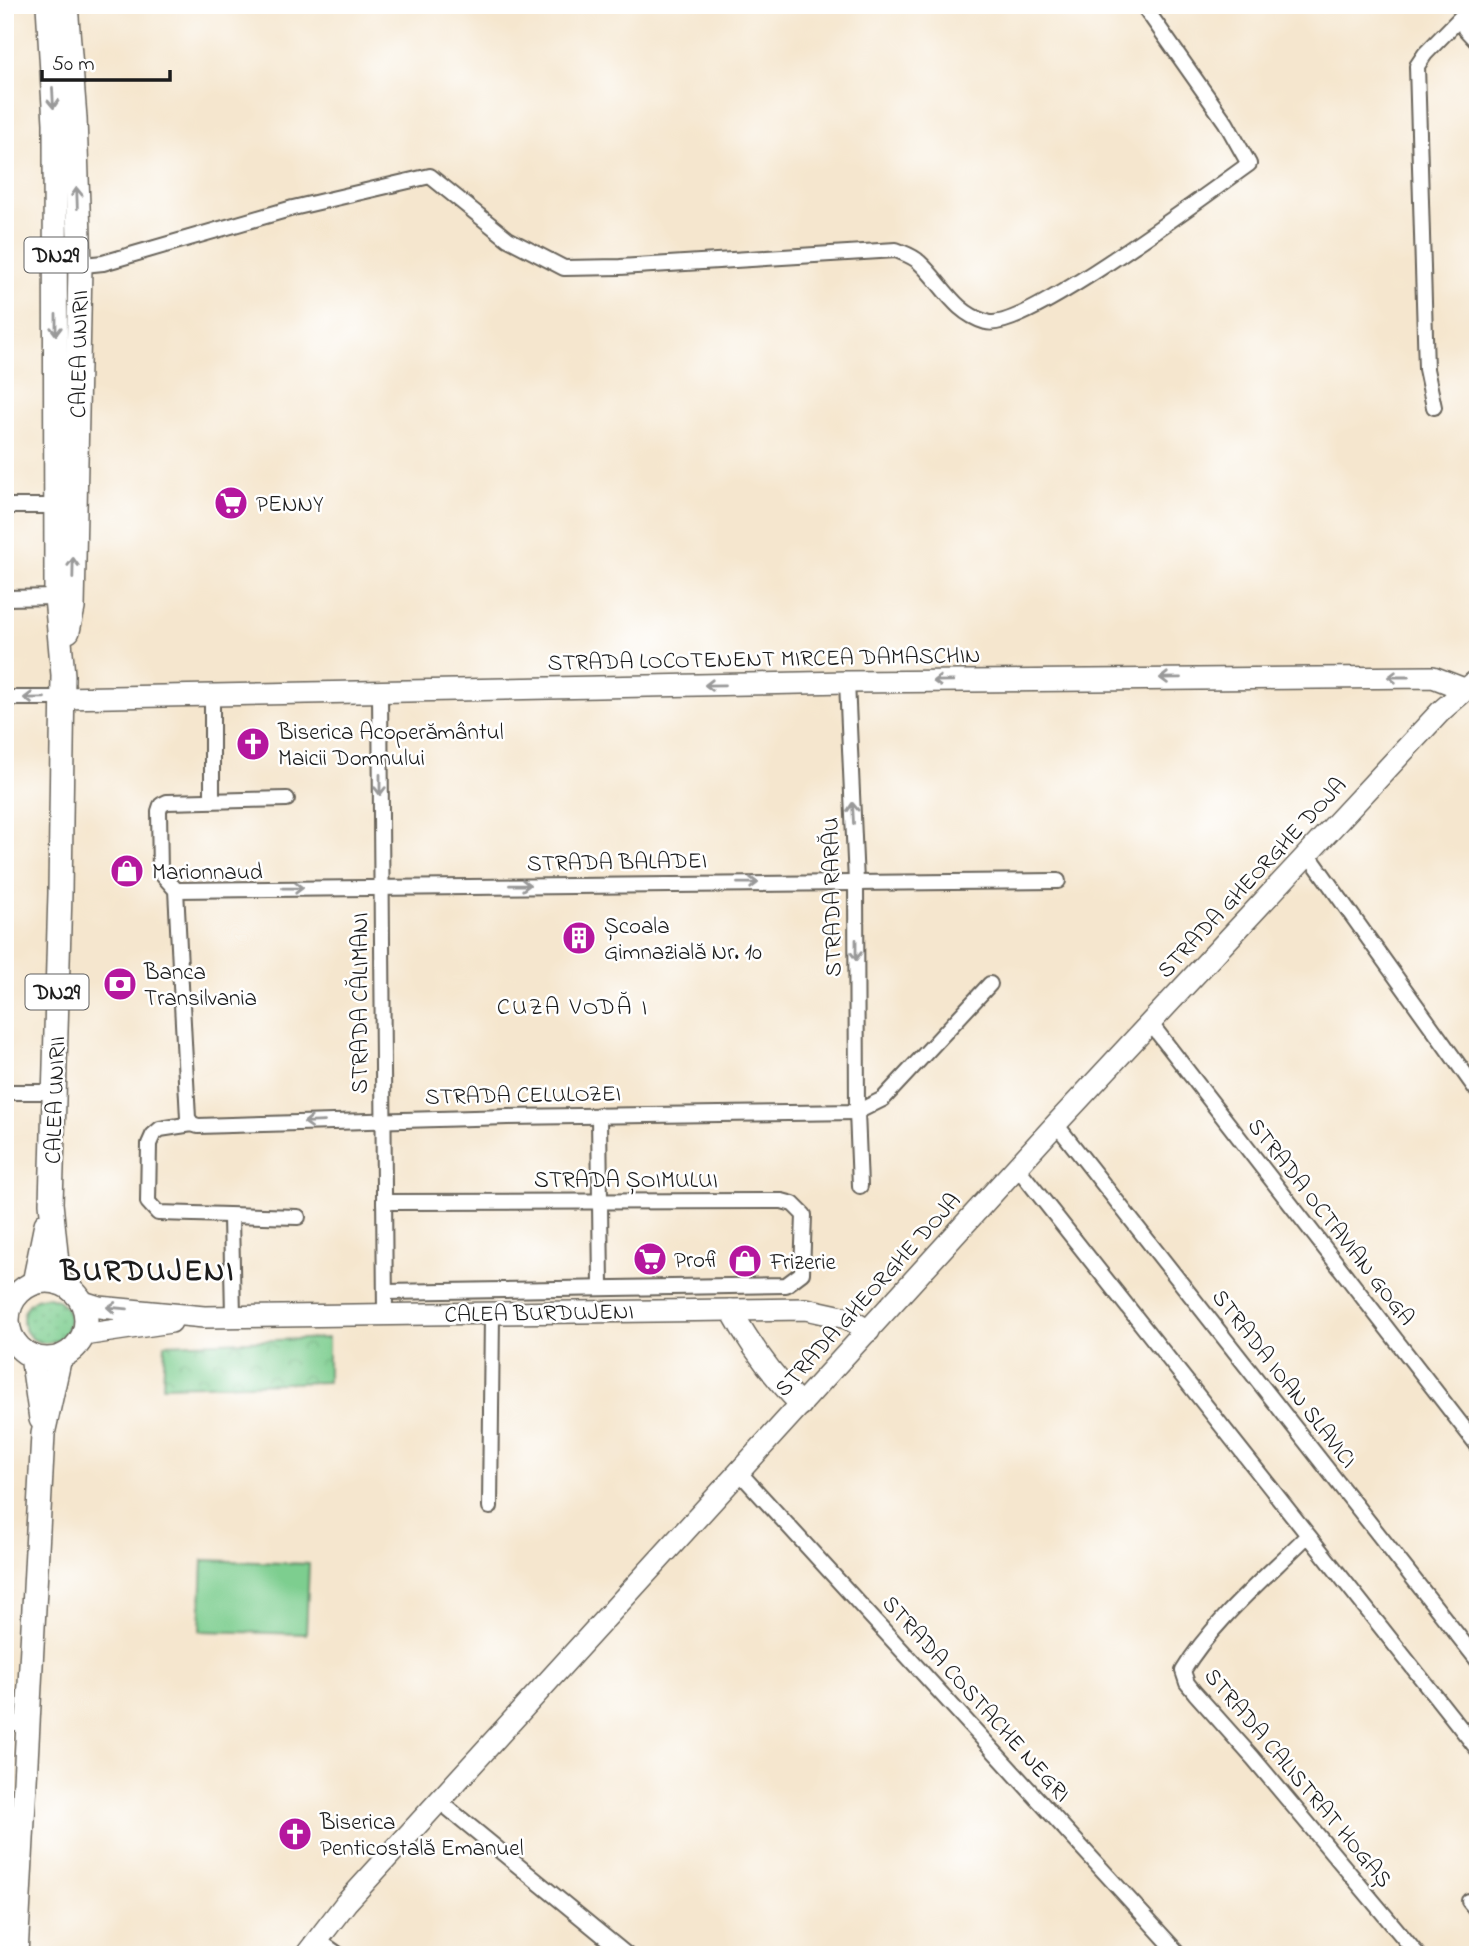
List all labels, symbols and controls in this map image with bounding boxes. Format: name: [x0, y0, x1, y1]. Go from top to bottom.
scale bar: [42, 38, 170, 82]
text: 50 m: [52, 50, 95, 80]
one-way arrow: [47, 86, 60, 109]
one-way arrow: [70, 187, 84, 210]
road number: DN29: [24, 238, 88, 272]
street label: CALEA UNIRII: [63, 290, 98, 418]
one-way arrow: [49, 314, 63, 337]
supermarket icon: PENNY: [212, 484, 250, 522]
place label: PENNY: [256, 489, 324, 522]
one-way arrow: [67, 557, 80, 580]
street label: STRADA LOCOTENENT MIRCEA DAMASCHIN: [547, 640, 981, 681]
one-way arrow: [1386, 670, 1409, 684]
one-way arrow: [1159, 671, 1182, 685]
one-way arrow: [931, 674, 954, 688]
one-way arrow: [704, 678, 727, 692]
one-way arrow: [23, 691, 46, 705]
place label: Biserica Acoperământul Maicii Domnului: [277, 717, 504, 776]
church icon: Biserica Acoperământul Maicii Domnului: [234, 725, 272, 763]
street label: STRADA GHEORGHE DOJA: [1150, 771, 1355, 987]
one-way arrow: [374, 774, 387, 797]
one-way arrow: [846, 802, 859, 825]
street label: STRADA RARĂU: [815, 817, 851, 977]
street label: STRADA BALADEI: [527, 845, 707, 882]
shop icon: Marionnaud: [108, 852, 146, 890]
place label: Marionnaud: [152, 857, 263, 890]
one-way arrow: [736, 876, 759, 889]
one-way arrow: [509, 878, 532, 892]
one-way arrow: [281, 881, 304, 894]
place label: Școala Gimnazială Nr. 10: [604, 911, 762, 970]
street label: STRADA CĂLIMANI: [344, 912, 378, 1094]
building icon: Școala Gimnazială Nr. 10: [560, 919, 598, 957]
one-way arrow: [849, 938, 863, 961]
place label: Banca Transilvania: [143, 957, 257, 1016]
bank icon: Banca Transilvania: [101, 965, 139, 1003]
road number: DN29: [25, 974, 88, 1010]
district label: CUZA VODĂ I: [497, 991, 649, 1026]
street label: CALEA UNIRII: [38, 1035, 75, 1165]
street label: STRADA CELULOZEI: [425, 1078, 621, 1115]
street label: STRADA OCTAVIAN GOGA: [1238, 1112, 1422, 1333]
one-way arrow: [303, 1116, 326, 1129]
street label: STRADA ȘOIMULUI: [534, 1165, 718, 1198]
street label: STRADA GHEORGHE DOJA: [768, 1186, 970, 1405]
supermarket icon: Profi: [631, 1240, 669, 1278]
shop icon: Frizerie: [726, 1242, 764, 1280]
place label: Profi: [674, 1245, 720, 1278]
place label: Frizerie: [769, 1247, 837, 1280]
district label: BURDUJENI: [59, 1251, 235, 1295]
street label: STRADA IOAN SLAVICI: [1203, 1283, 1364, 1476]
street label: CALEA BURDUJENI: [444, 1296, 634, 1333]
one-way arrow: [106, 1302, 129, 1315]
street label: STRADA COSTACHE NEGRI: [873, 1589, 1077, 1810]
street label: STRADA CALISTRAT HOGAȘ: [1195, 1662, 1399, 1896]
place label: Biserica Penticostală Emanuel: [319, 1807, 524, 1866]
church icon: Biserica Penticostală Emanuel: [276, 1815, 314, 1853]

